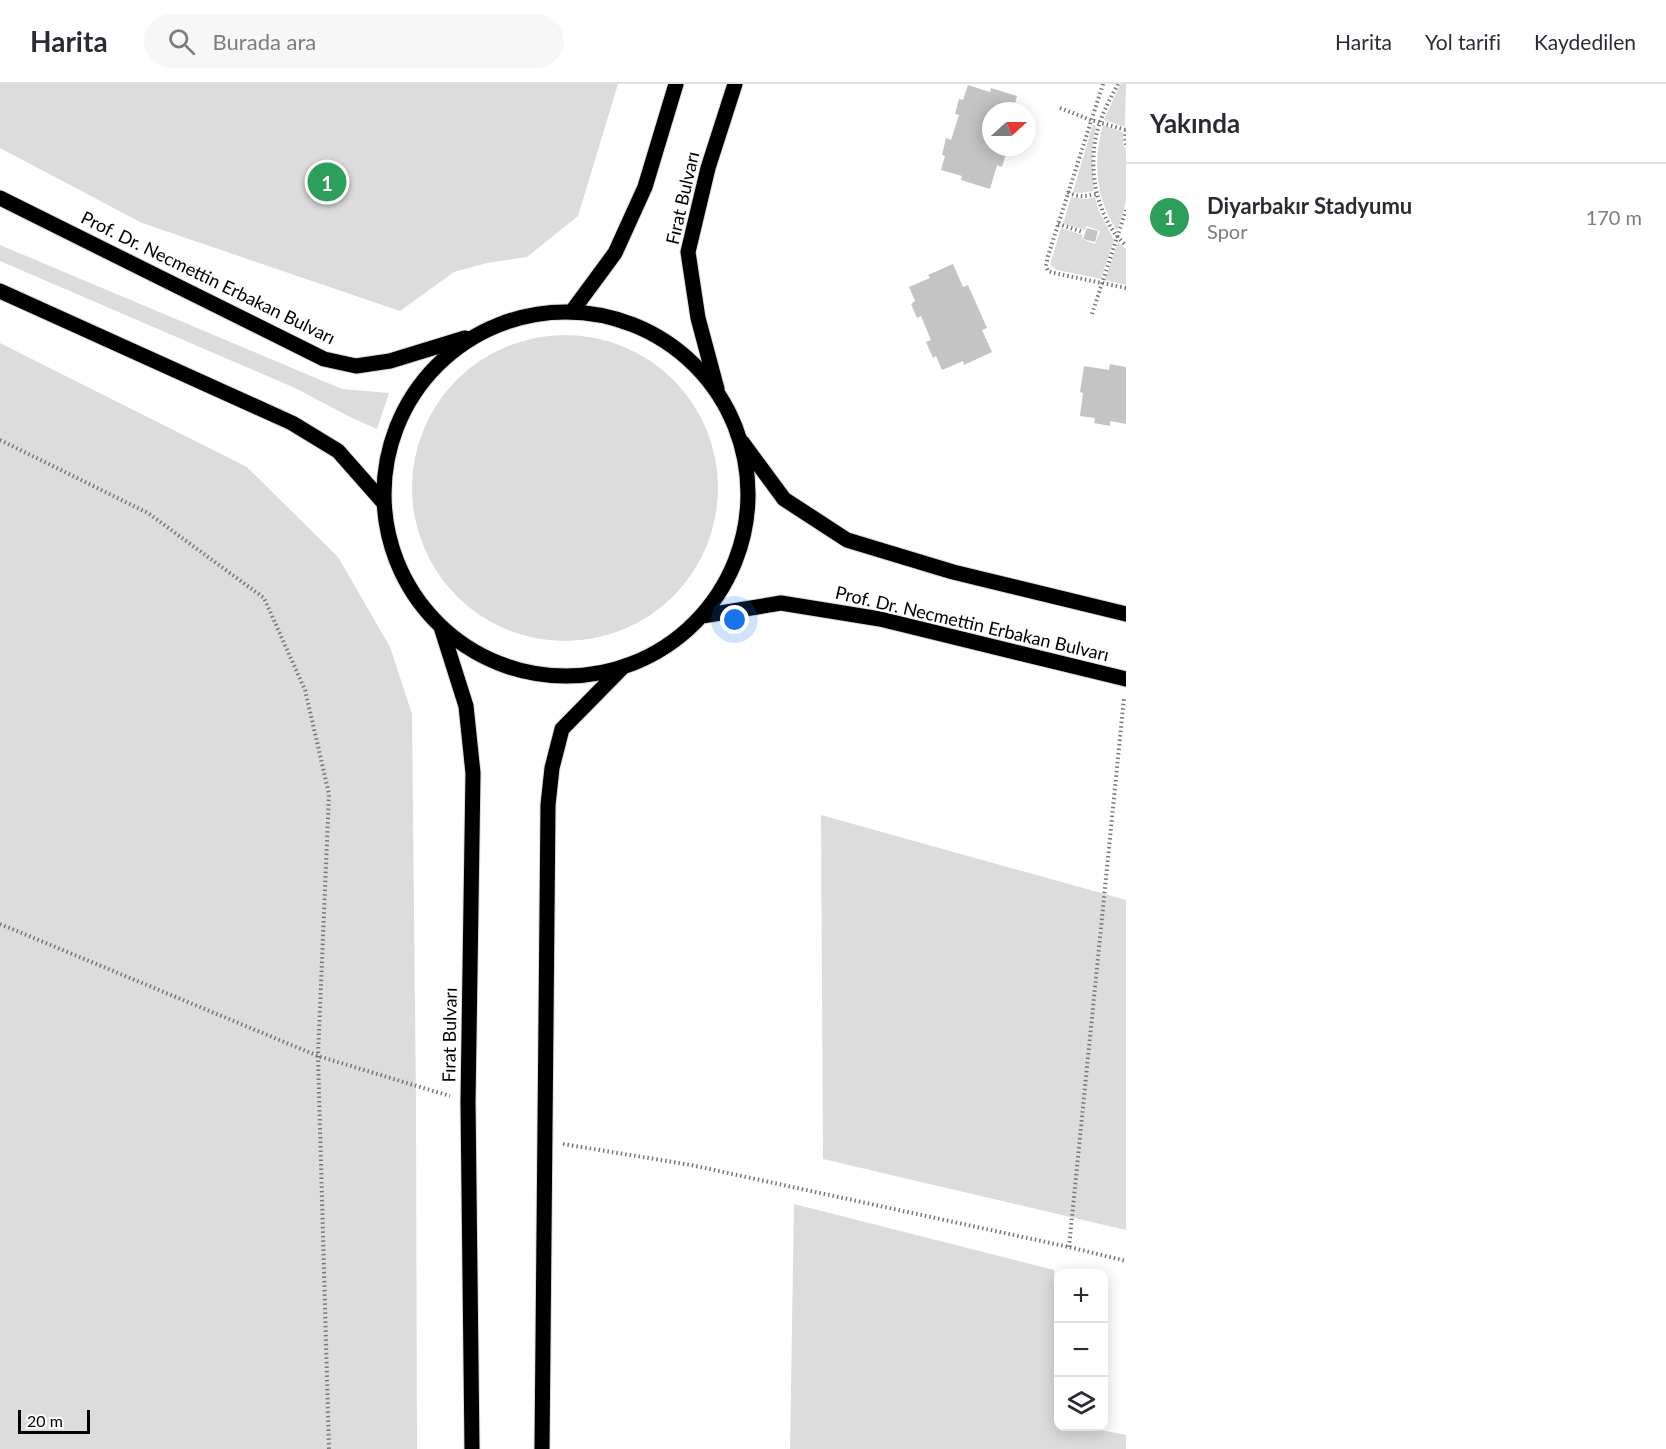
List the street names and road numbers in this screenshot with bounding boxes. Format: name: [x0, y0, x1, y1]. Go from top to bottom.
street label: Fırat Bulvarı: [661, 149, 703, 246]
street label: Prof. Dr. Necmettin Erbakan Bulvarı: [78, 206, 339, 348]
street label: Prof. Dr. Necmettin Erbakan Bulvarı: [833, 581, 1111, 665]
street label: Fırat Bulvarı: [437, 987, 461, 1083]

